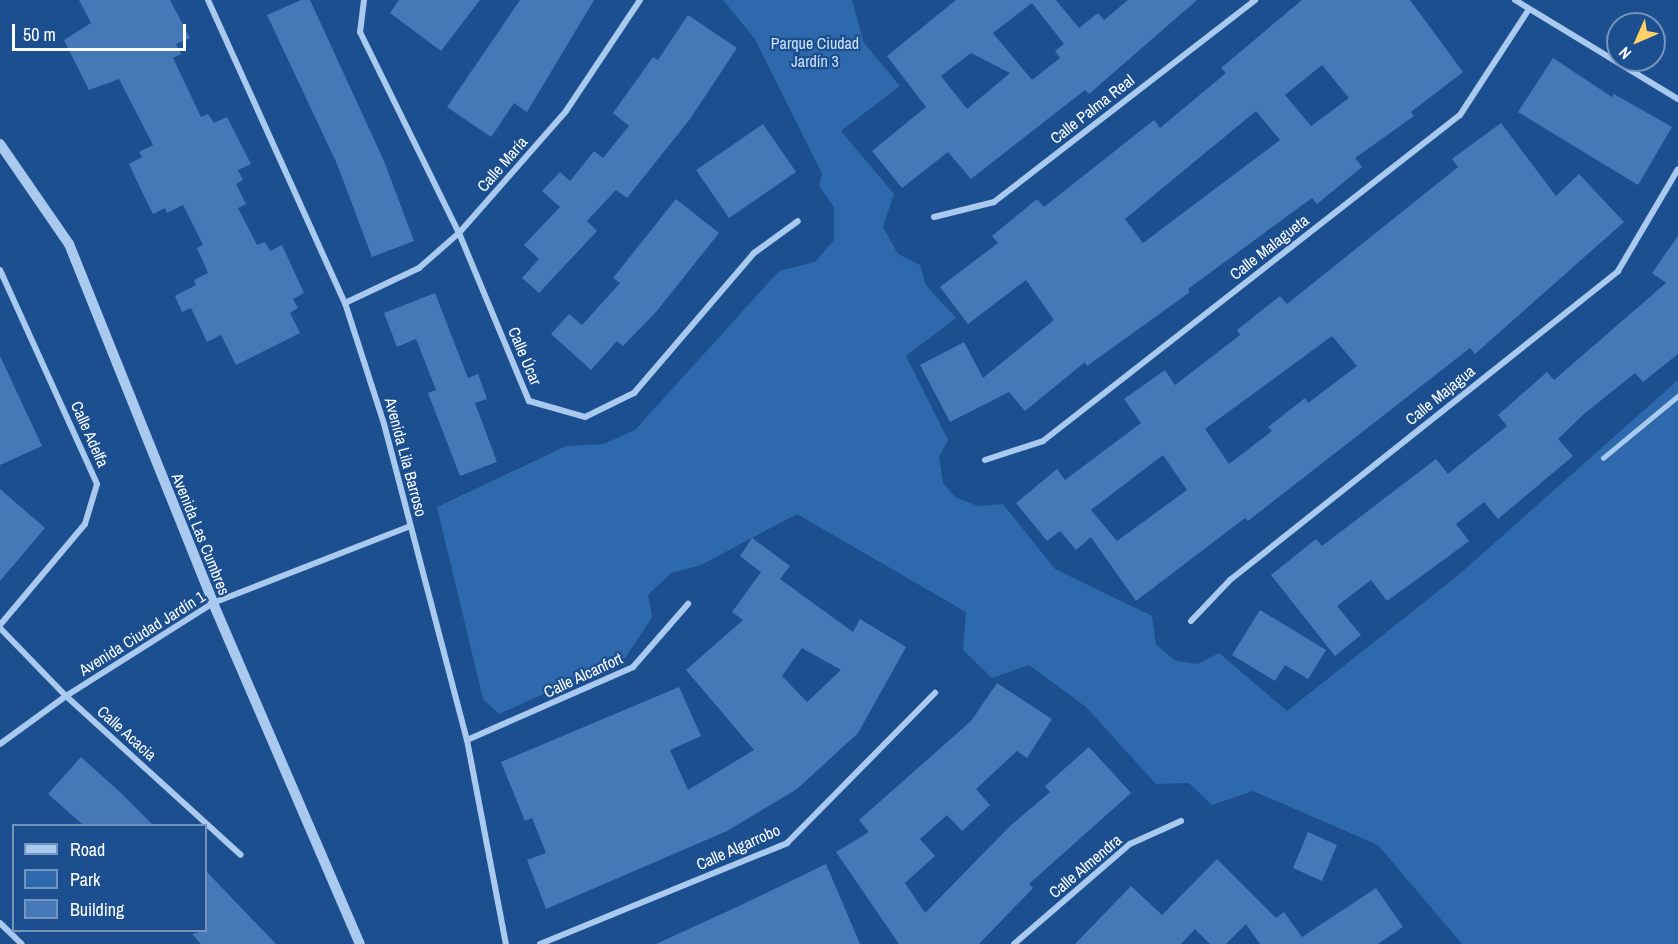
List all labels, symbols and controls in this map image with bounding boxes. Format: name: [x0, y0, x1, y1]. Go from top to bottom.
scale bar: [15, 12, 189, 50]
north arrow: [1606, 12, 1666, 72]
text: 50 m: [23, 22, 56, 47]
park label: Parque Ciudad Jardín 3: [771, 33, 859, 71]
text: N: [1614, 42, 1636, 64]
street label: Calle Palma Real: [1046, 70, 1138, 148]
street label: Calle María: [473, 132, 531, 196]
street label: Calle Malagueta: [1226, 210, 1312, 284]
street label: Calle Úcar: [504, 324, 546, 388]
street label: Calle Majagua: [1401, 361, 1479, 429]
street label: Avenida Lila Barroso: [381, 395, 431, 519]
street label: Calle Adelfa: [67, 398, 113, 470]
street label: Avenida Las Cumbres: [168, 470, 234, 598]
street label: Avenida Ciudad Jardín 1: [75, 586, 209, 680]
street label: Calle Alcanfort: [540, 648, 626, 702]
street label: Calle Acacia: [93, 701, 161, 765]
street label: Calle Algarrobo: [693, 820, 783, 874]
legend: [12, 824, 207, 932]
street label: Calle Almendra: [1044, 830, 1126, 902]
text: Road: [70, 837, 105, 862]
text: Park: [70, 867, 100, 892]
text: Building: [70, 897, 124, 922]

